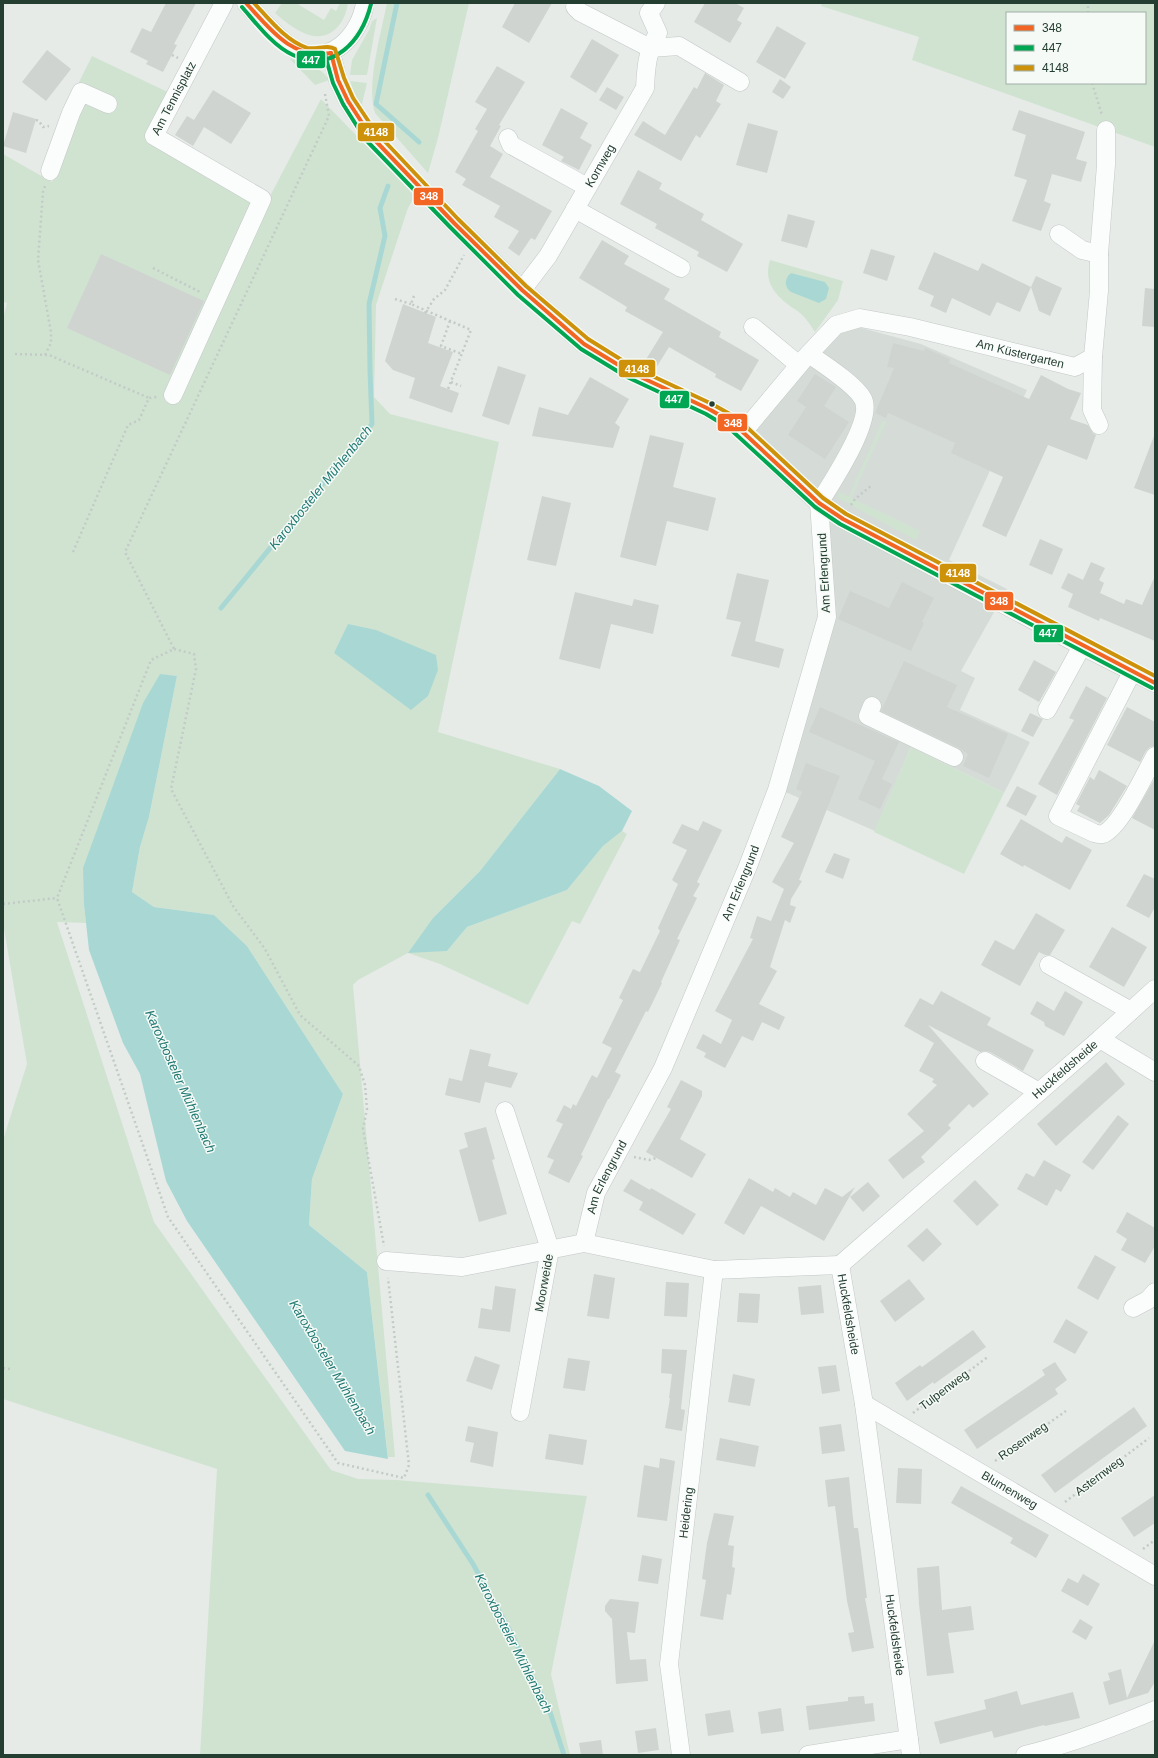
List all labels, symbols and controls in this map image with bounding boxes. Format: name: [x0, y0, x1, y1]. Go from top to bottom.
legend: [1006, 12, 1146, 84]
text: 348: [1042, 21, 1062, 35]
text: 447: [1042, 41, 1062, 55]
line badge: 447: [296, 50, 326, 69]
text: 447: [302, 54, 320, 66]
street label: Am Tennisplatz: [149, 59, 199, 137]
text: 4148: [1042, 61, 1069, 75]
line badge: 4148: [357, 122, 395, 142]
text: 4148: [364, 126, 388, 138]
street label: Kornweg: [582, 142, 618, 190]
line badge: 348: [413, 187, 444, 206]
text: 348: [420, 190, 438, 202]
street label: Am Küstergarten: [975, 336, 1066, 371]
line badge: 4148: [618, 359, 656, 378]
text: 4148: [625, 363, 649, 375]
line badge: 447: [659, 390, 690, 409]
text: 447: [665, 393, 683, 405]
unlabelled marker: [707, 399, 717, 409]
line badge: 348: [717, 413, 748, 432]
text: 348: [724, 417, 742, 429]
water label: Karoxbosteler Mühlenbach: [266, 422, 375, 552]
street label: Am Erlengrund: [815, 533, 833, 613]
line badge: 4148: [939, 563, 977, 583]
text: 4148: [946, 567, 970, 579]
line badge: 348: [984, 591, 1014, 611]
text: 348: [990, 595, 1008, 607]
line badge: 447: [1033, 624, 1064, 643]
text: 447: [1039, 627, 1057, 639]
street label: Am Erlengrund: [719, 843, 762, 923]
water label: Karoxbosteler Mühlenbach: [142, 1008, 219, 1155]
street label: Huckfeldsheide: [1029, 1037, 1101, 1102]
street label: Am Erlengrund: [584, 1138, 630, 1216]
street label: Moorweide: [532, 1253, 556, 1313]
street label: Huckfeldsheide: [835, 1273, 862, 1356]
water label: Karoxbosteler Mühlenbach: [286, 1297, 379, 1437]
street label: Tulpenweg: [917, 1367, 971, 1413]
street label: Rosenweg: [996, 1419, 1050, 1463]
street label: Asternweg: [1072, 1453, 1126, 1499]
street label: Blumenweg: [979, 1468, 1040, 1512]
street label: Heidering: [676, 1486, 696, 1539]
water label: Karoxbosteler Mühlenbach: [472, 1571, 555, 1716]
street label: Huckfeldsheide: [883, 1593, 907, 1677]

